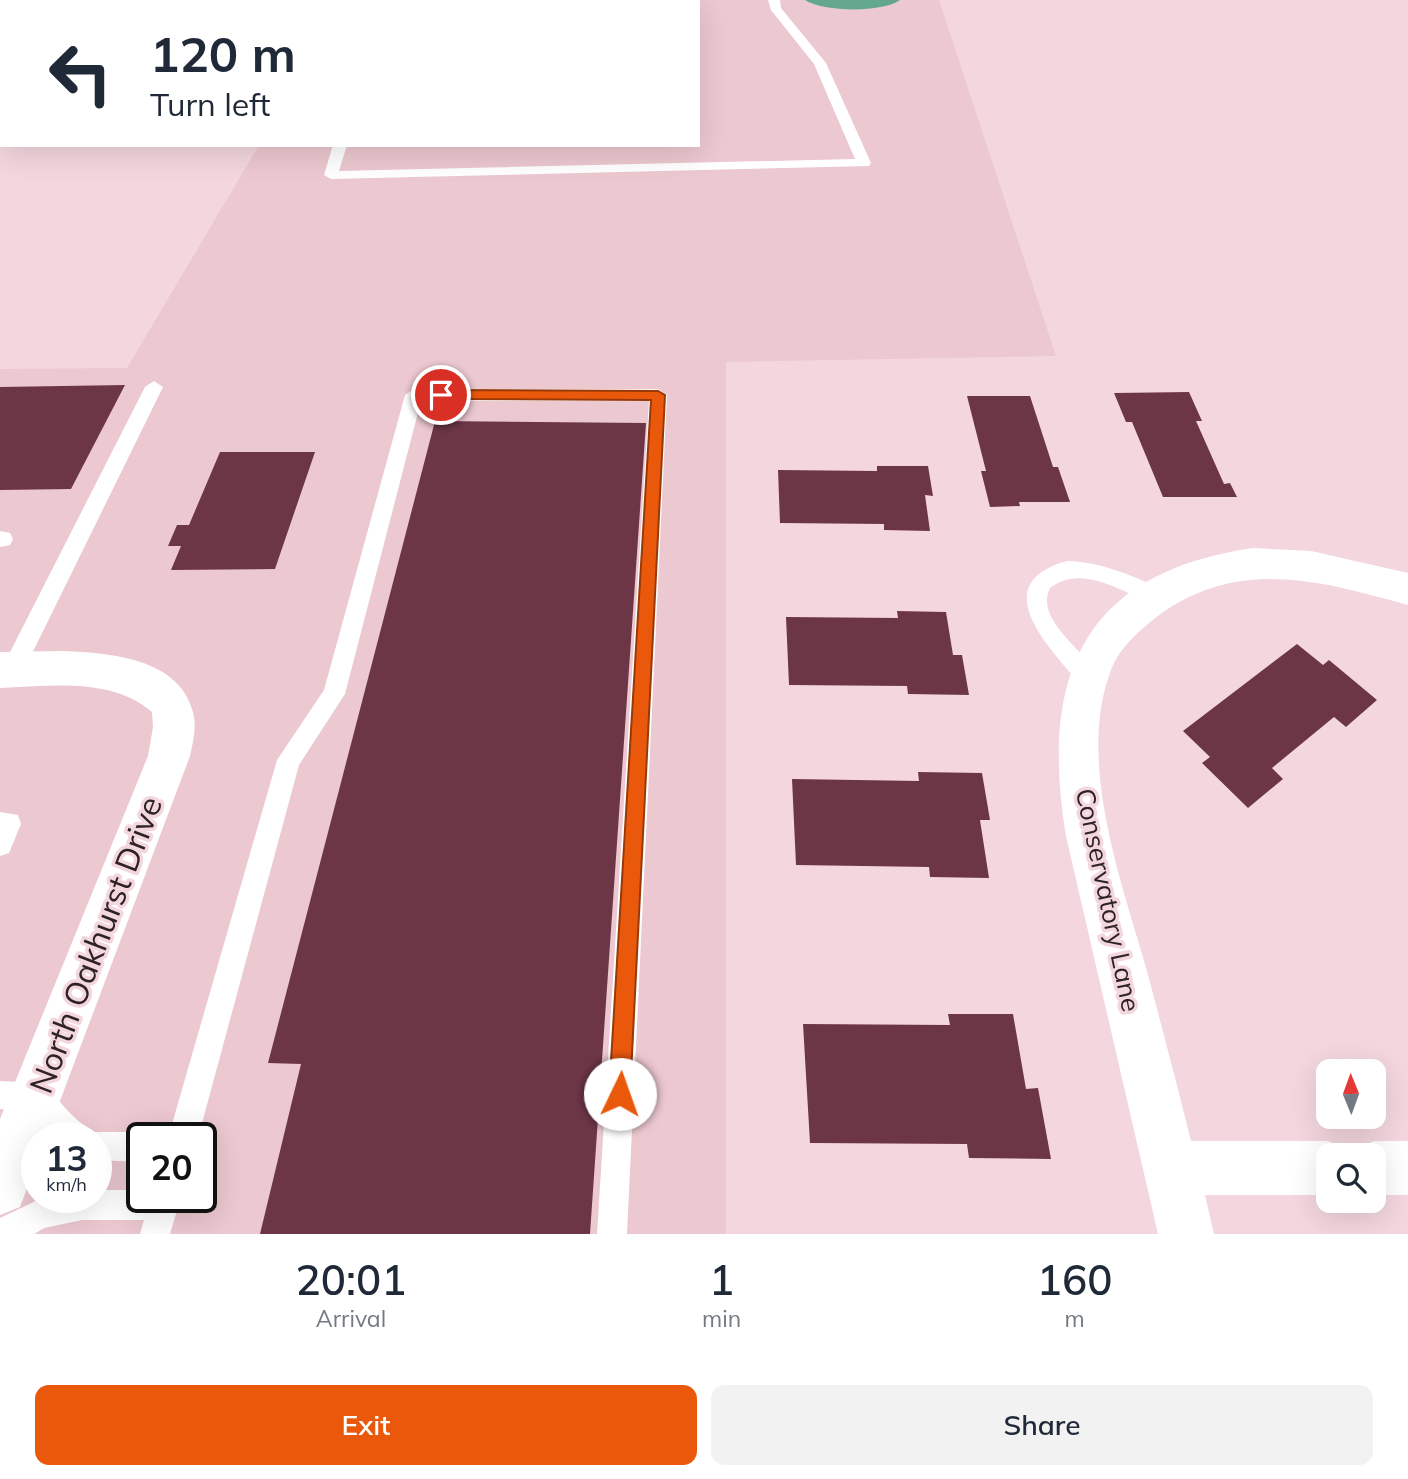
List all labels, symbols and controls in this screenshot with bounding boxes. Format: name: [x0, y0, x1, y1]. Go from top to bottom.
text: 120 m: [150, 23, 296, 84]
icon: left: [35, 28, 126, 119]
text: Turn left: [150, 84, 270, 124]
pin: [411, 365, 471, 425]
icon: arrive: [422, 376, 460, 414]
street label: Conservatory Lane: [1069, 785, 1148, 1014]
street label: North Oakhurst Drive: [20, 791, 170, 1099]
position arrow: [583, 1057, 657, 1131]
north arrow: [1316, 1059, 1386, 1129]
map controls: [1316, 1059, 1386, 1213]
speed limit sign: 20: [126, 1122, 217, 1213]
text: 13: [45, 1136, 88, 1180]
button: search: [1316, 1143, 1386, 1213]
text: km/h: [46, 1173, 87, 1196]
text: 20:01: [296, 1253, 406, 1306]
text: 1: [709, 1253, 734, 1306]
text: 160: [1037, 1253, 1112, 1306]
text: Arrival: [316, 1304, 386, 1333]
text: min: [702, 1304, 741, 1333]
text: m: [1064, 1304, 1085, 1333]
button: Exit: [35, 1385, 697, 1465]
button: Share: [711, 1385, 1373, 1465]

